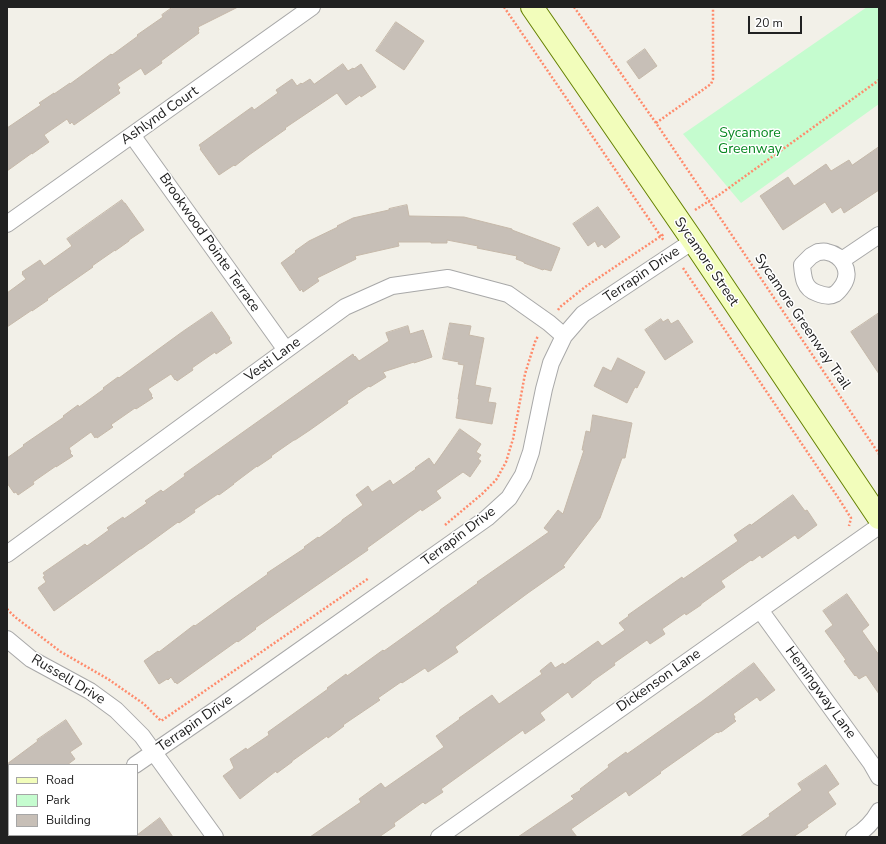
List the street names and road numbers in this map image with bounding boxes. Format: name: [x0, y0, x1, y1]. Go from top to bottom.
street label: Ashlynd Court: [118, 83, 202, 149]
street label: Brookwood Pointe Terrace: [155, 171, 263, 315]
street label: Sycamore Street: [670, 214, 742, 310]
street label: Terrapin Drive: [601, 243, 683, 307]
street label: Sycamore Greenway Trail: [750, 251, 854, 393]
street label: Vesti Lane: [242, 334, 304, 386]
street label: Terrapin Drive: [419, 504, 499, 570]
street label: Hemingway Lane: [781, 644, 859, 742]
street label: Dickenson Lane: [614, 646, 704, 716]
street label: Russell Drive: [28, 651, 108, 709]
street label: Terrapin Drive: [154, 692, 236, 756]

